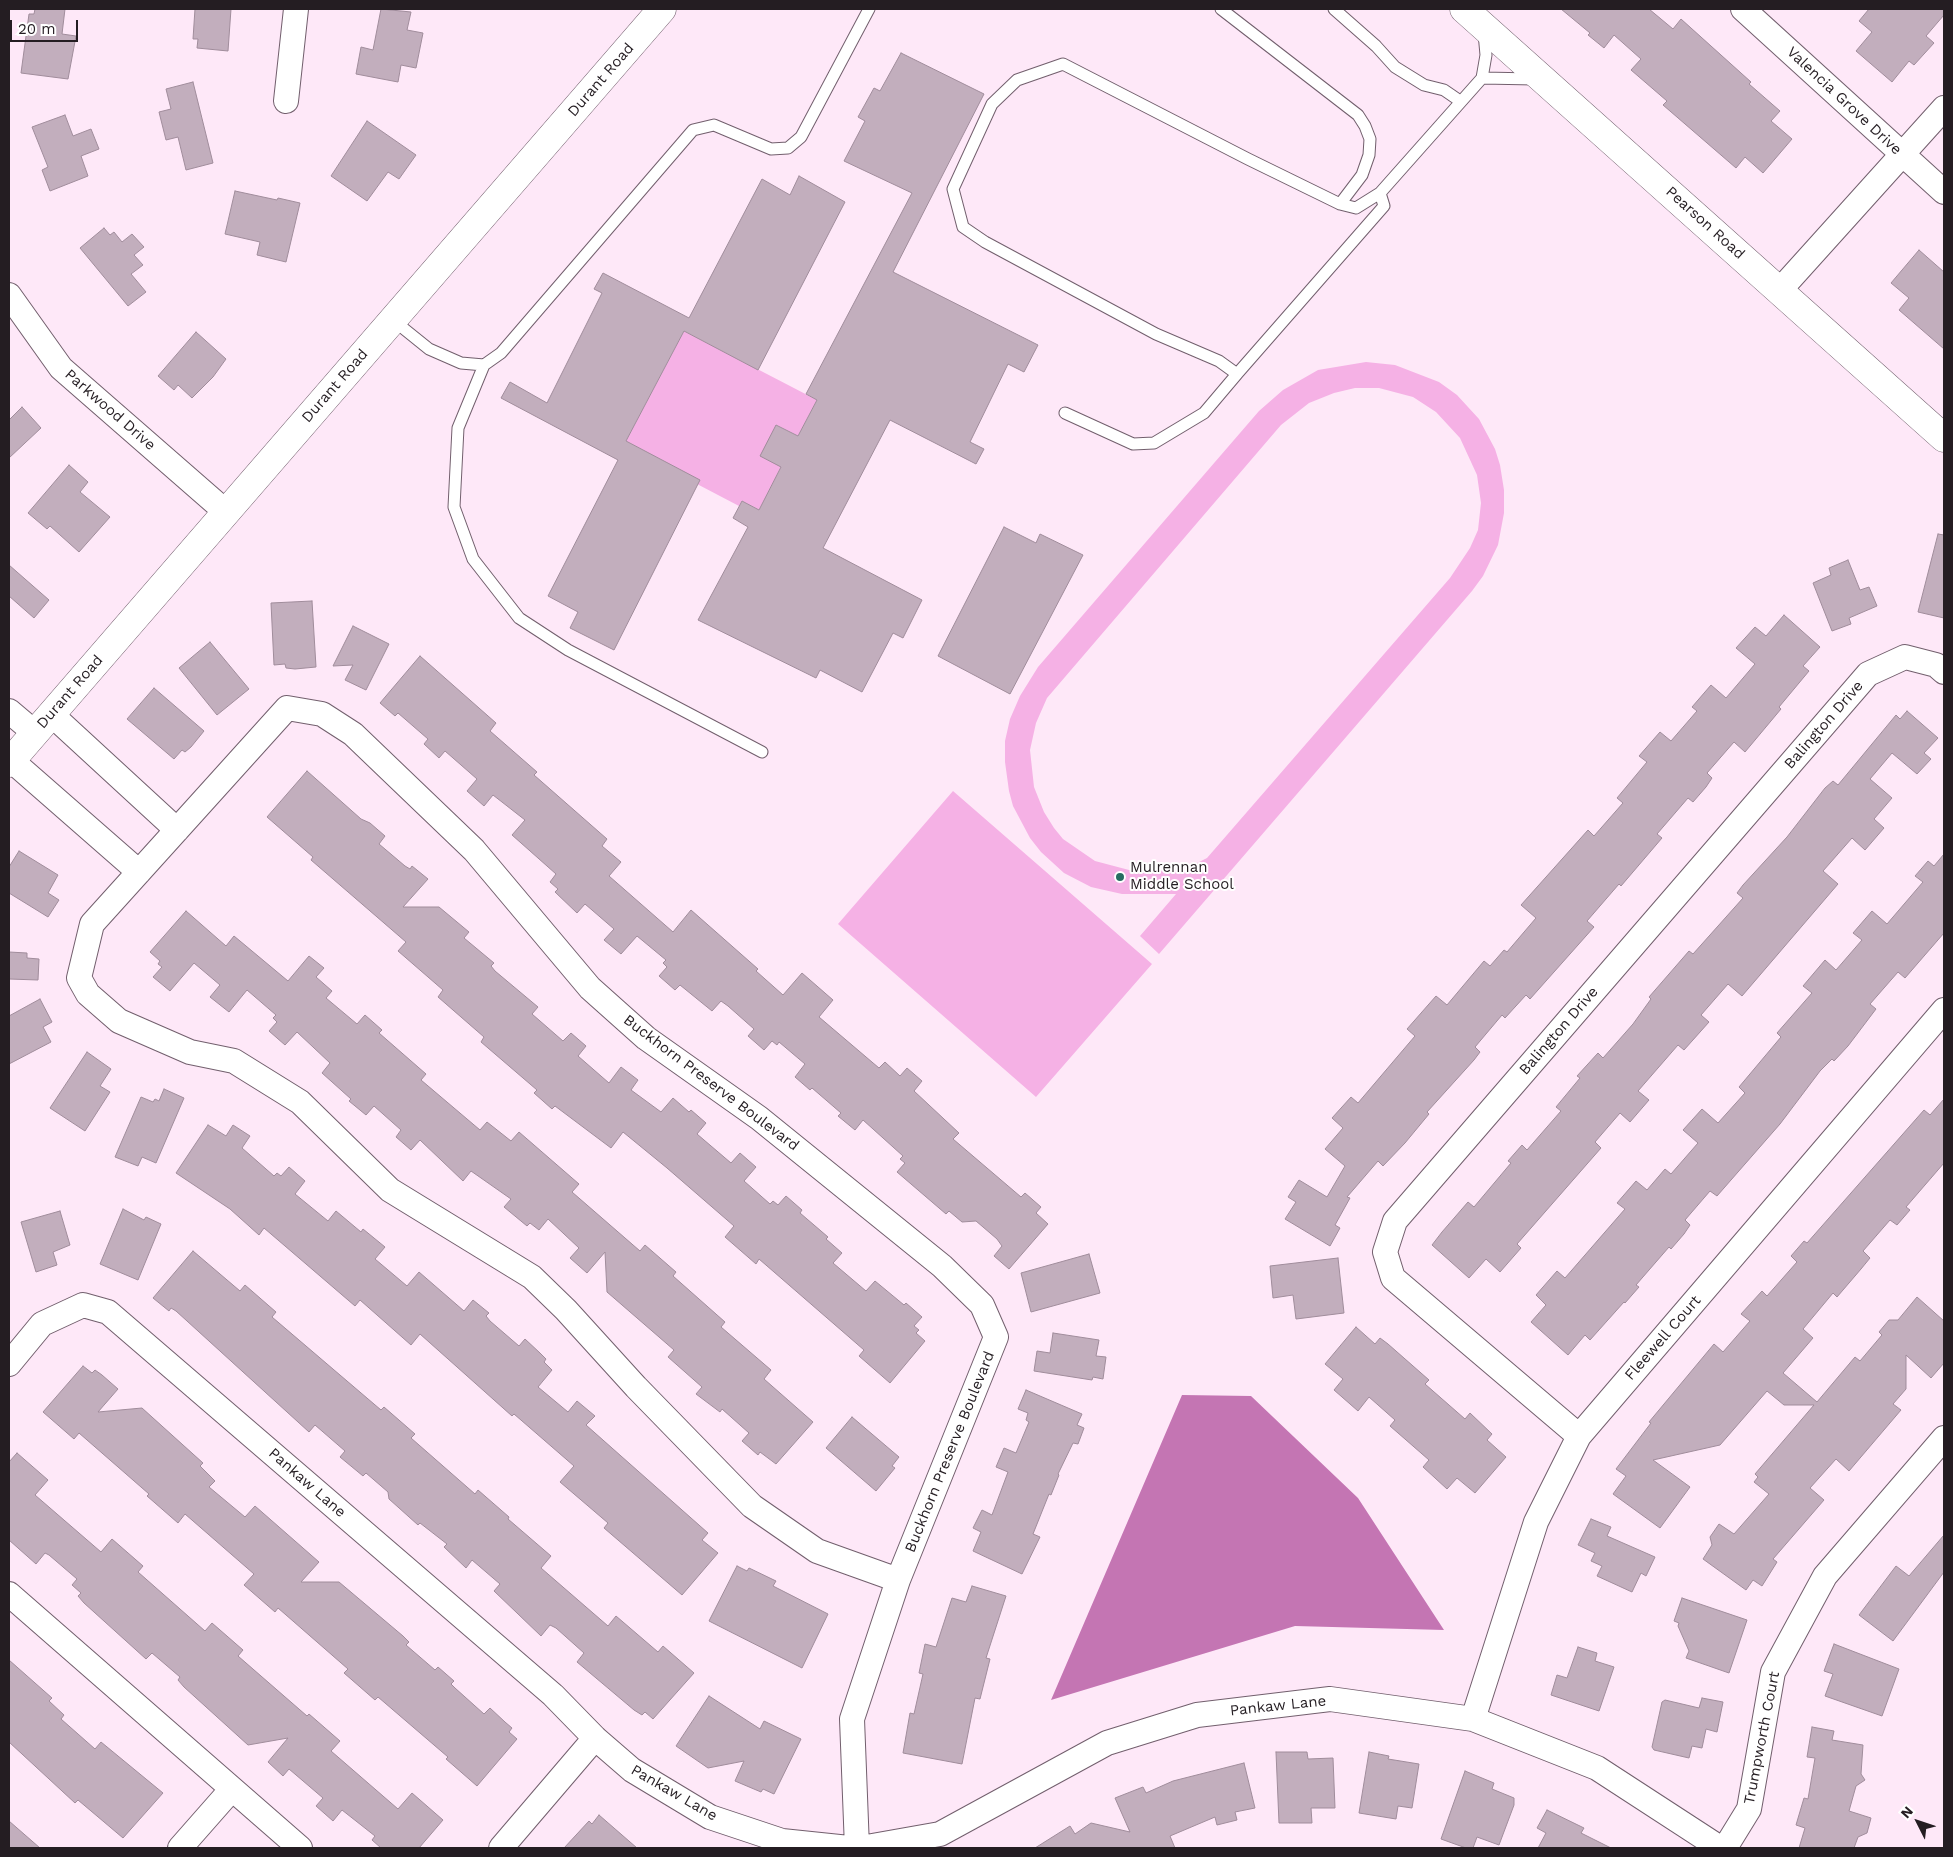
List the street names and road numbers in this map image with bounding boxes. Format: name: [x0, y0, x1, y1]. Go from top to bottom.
street label: Durant Road: [564, 40, 638, 120]
street label: Valencia Grove Drive: [1783, 43, 1905, 159]
street label: Pearson Road: [1662, 183, 1748, 263]
street label: Durant Road: [298, 346, 372, 426]
street label: Parkwood Drive: [61, 366, 159, 454]
street label: Durant Road: [33, 652, 107, 732]
street label: Balington Drive: [1781, 677, 1867, 773]
street label: Balington Drive: [1516, 983, 1602, 1079]
street label: Buckhorn Preserve Boulevard: [620, 1011, 802, 1155]
street label: Fleewell Court: [1621, 1292, 1705, 1384]
street label: Buckhorn Preserve Boulevard: [901, 1349, 999, 1555]
street label: Pankaw Lane: [265, 1445, 349, 1521]
street label: Trumpworth Court: [1740, 1670, 1784, 1806]
street label: Pankaw Lane: [1229, 1692, 1327, 1720]
street label: Pankaw Lane: [628, 1761, 720, 1825]

